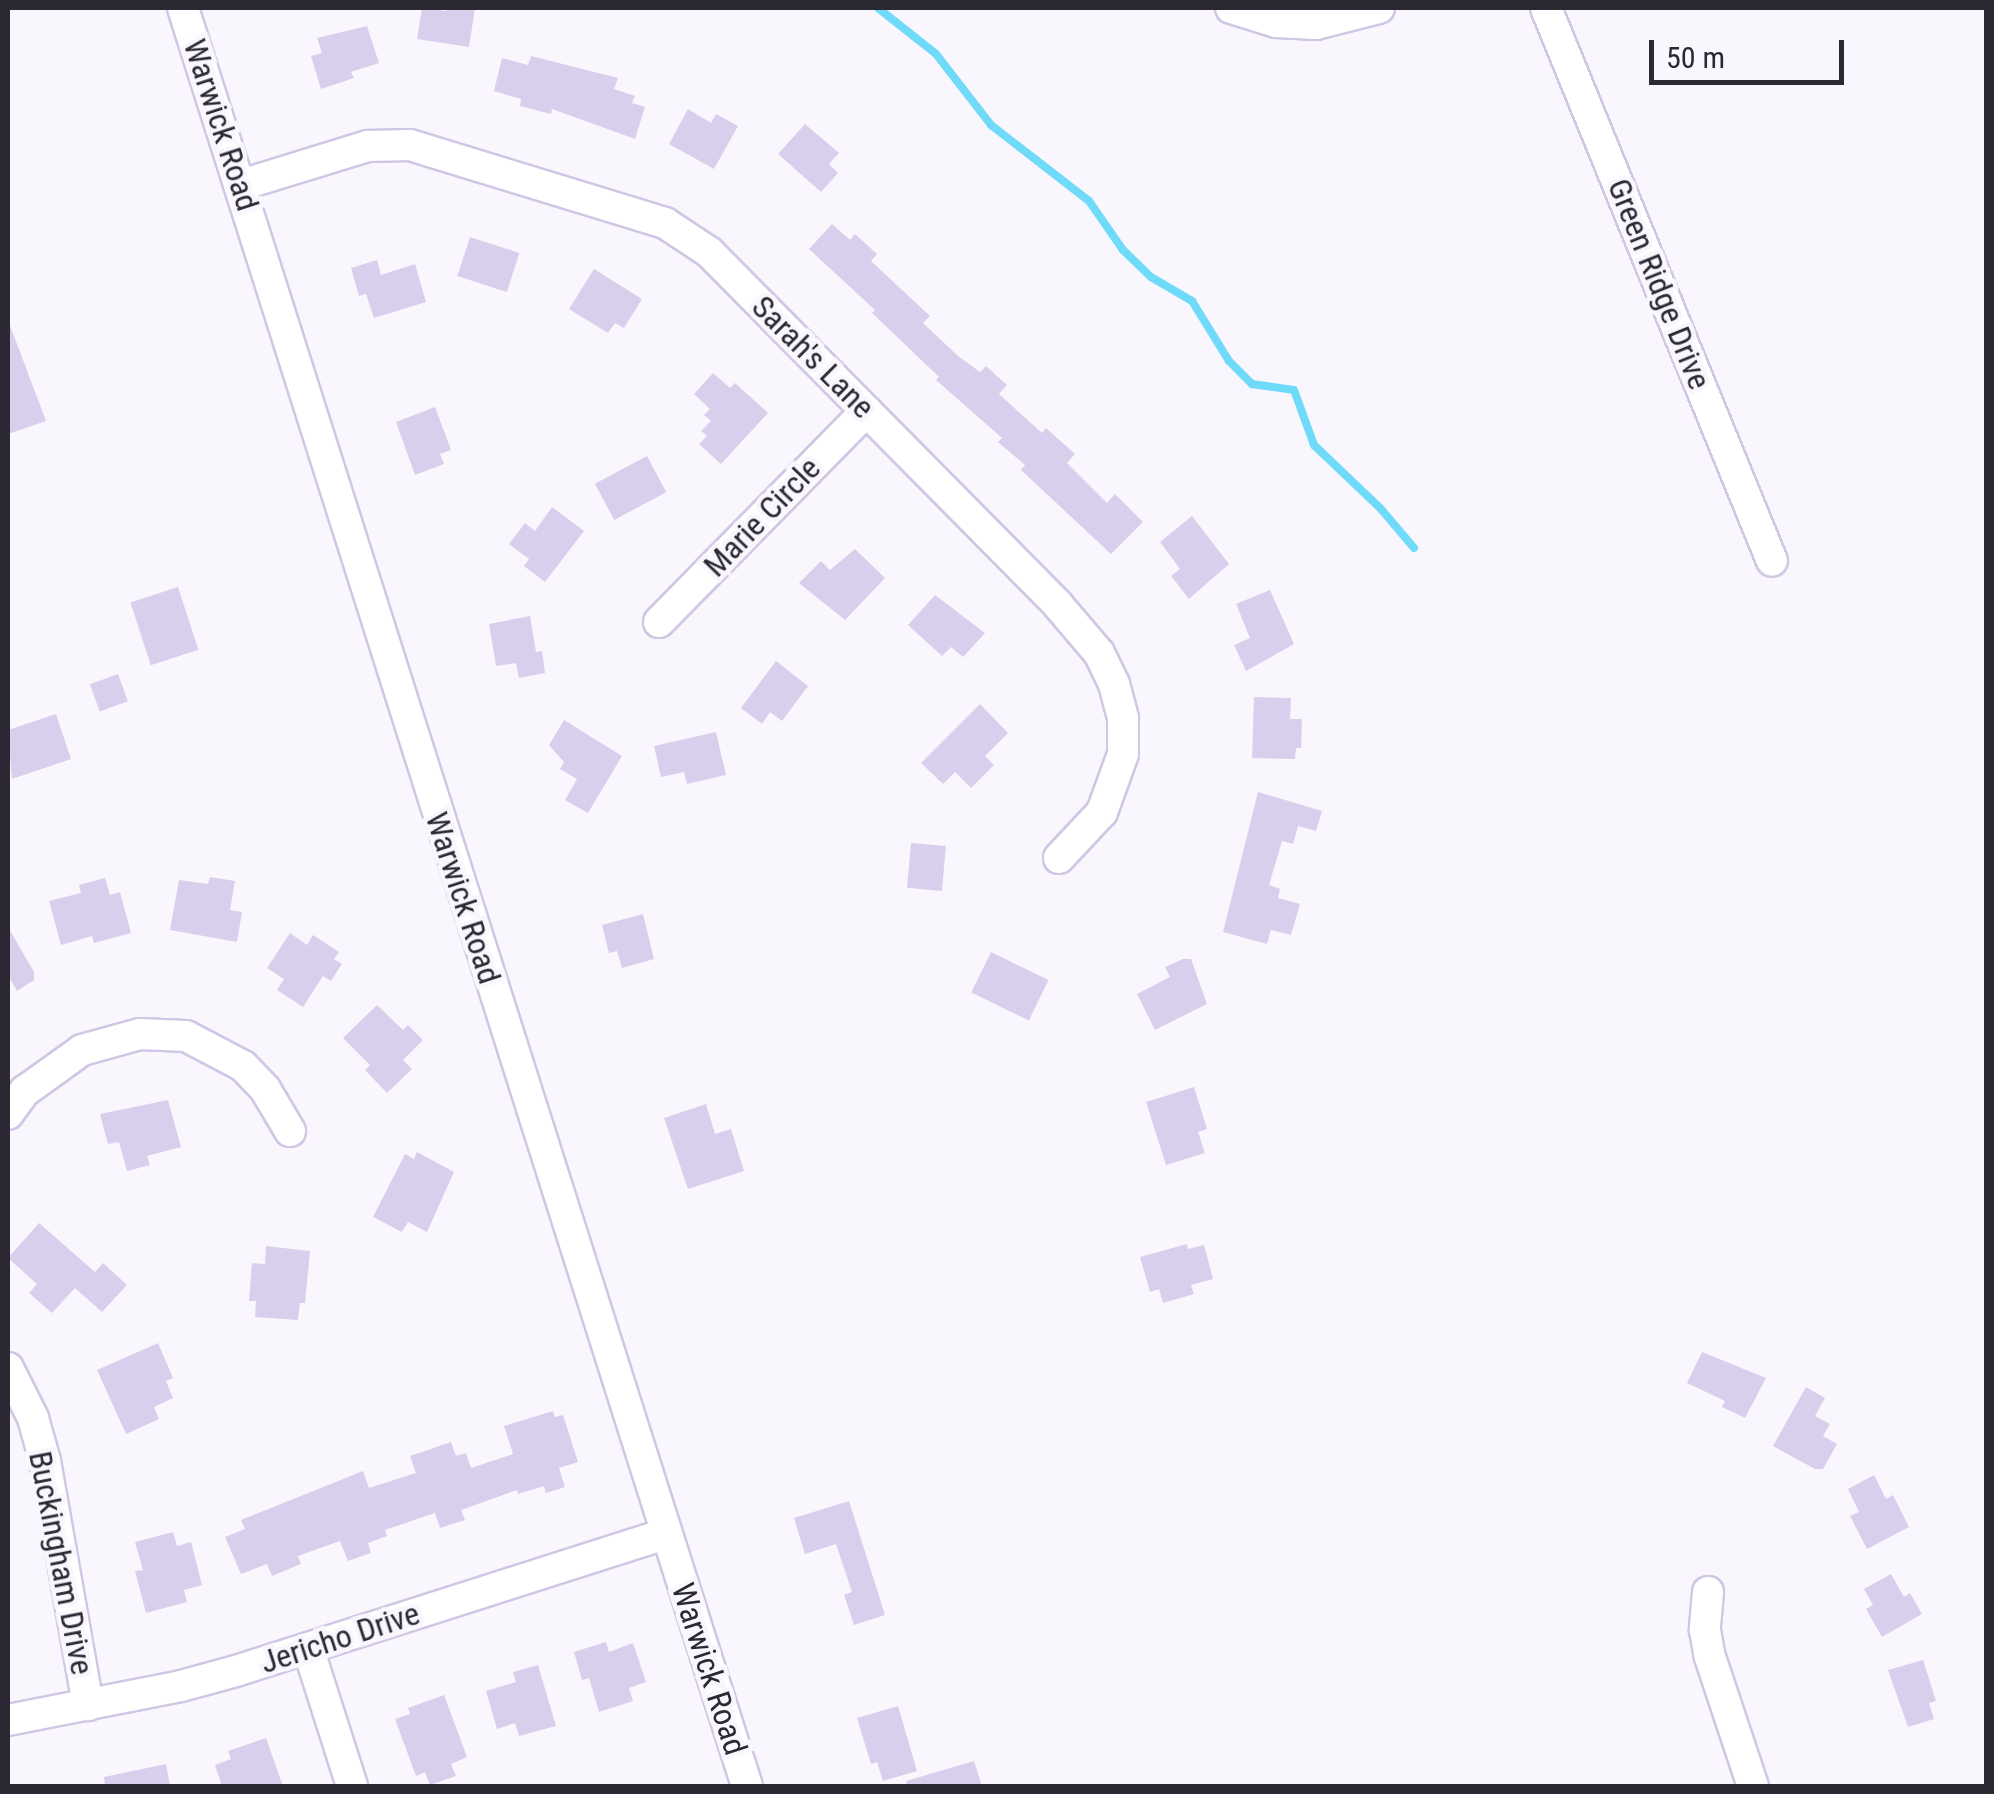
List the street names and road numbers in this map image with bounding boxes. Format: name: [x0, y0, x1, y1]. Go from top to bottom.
street label: Warwick Road: [175, 34, 267, 216]
street label: Green Ridge Drive: [1599, 173, 1719, 395]
street label: Sarah's Lane: [744, 288, 882, 426]
street label: Marie Circle: [696, 449, 828, 585]
street label: Warwick Road: [417, 807, 509, 989]
street label: Buckingham Drive: [21, 1448, 101, 1678]
street label: Warwick Road: [663, 1578, 755, 1760]
street label: Jericho Drive: [256, 1594, 424, 1682]

